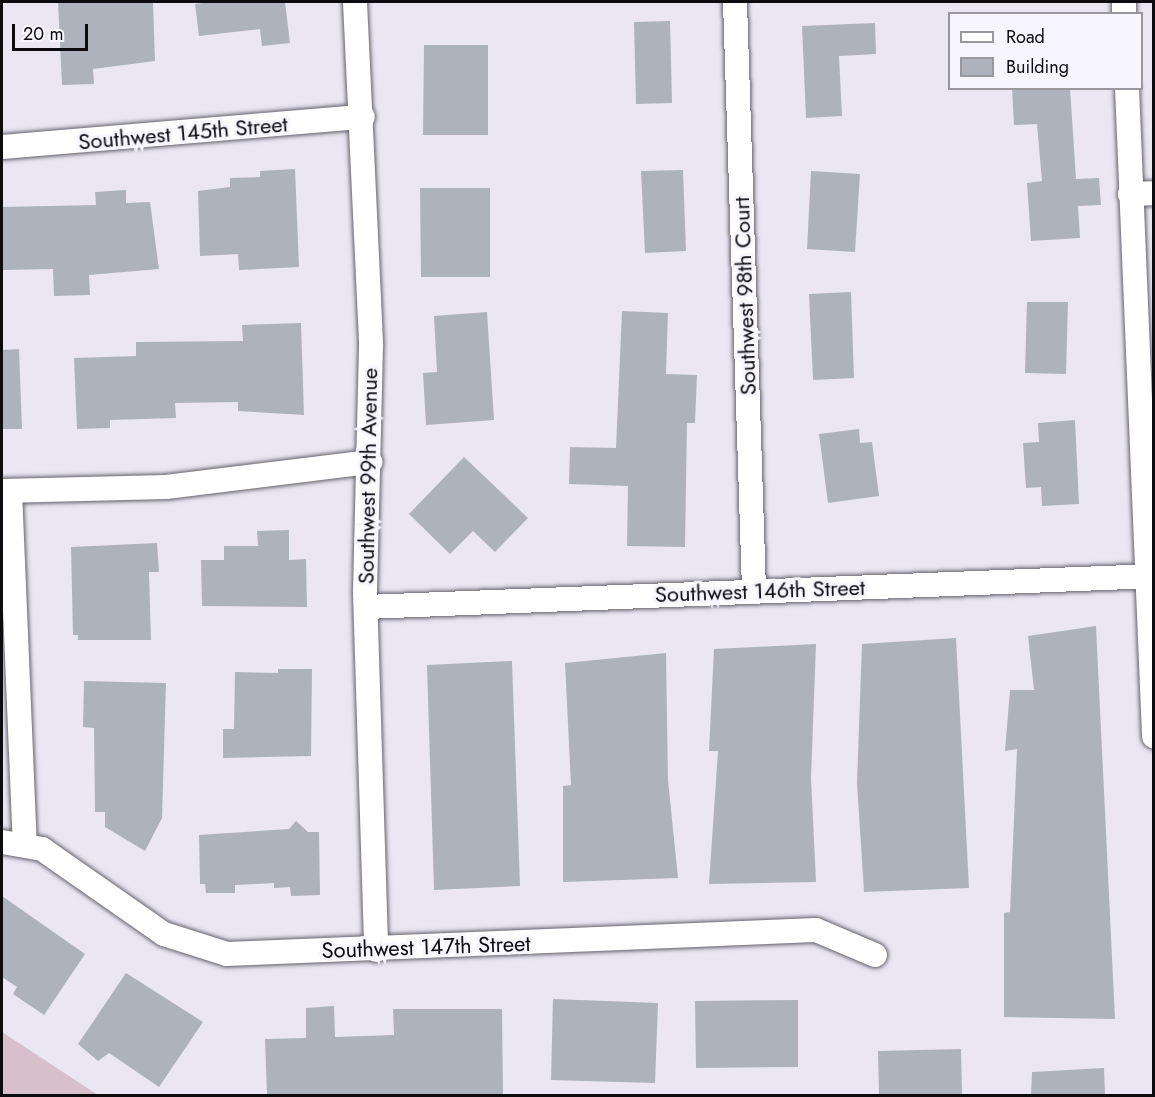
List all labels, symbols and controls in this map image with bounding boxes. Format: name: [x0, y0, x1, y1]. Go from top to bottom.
scale bar: [15, 12, 92, 50]
legend: [948, 12, 1143, 90]
text: 20 m: [23, 21, 63, 47]
text: Road: [1006, 24, 1045, 50]
text: Building: [1006, 54, 1069, 80]
street label: Southwest 145th Street: [77, 111, 289, 155]
street label: Southwest 98th Court: [728, 196, 762, 396]
street label: Southwest 99th Avenue: [353, 368, 383, 584]
street label: Southwest 146th Street: [654, 574, 866, 608]
street label: Southwest 147th Street: [321, 930, 531, 964]

